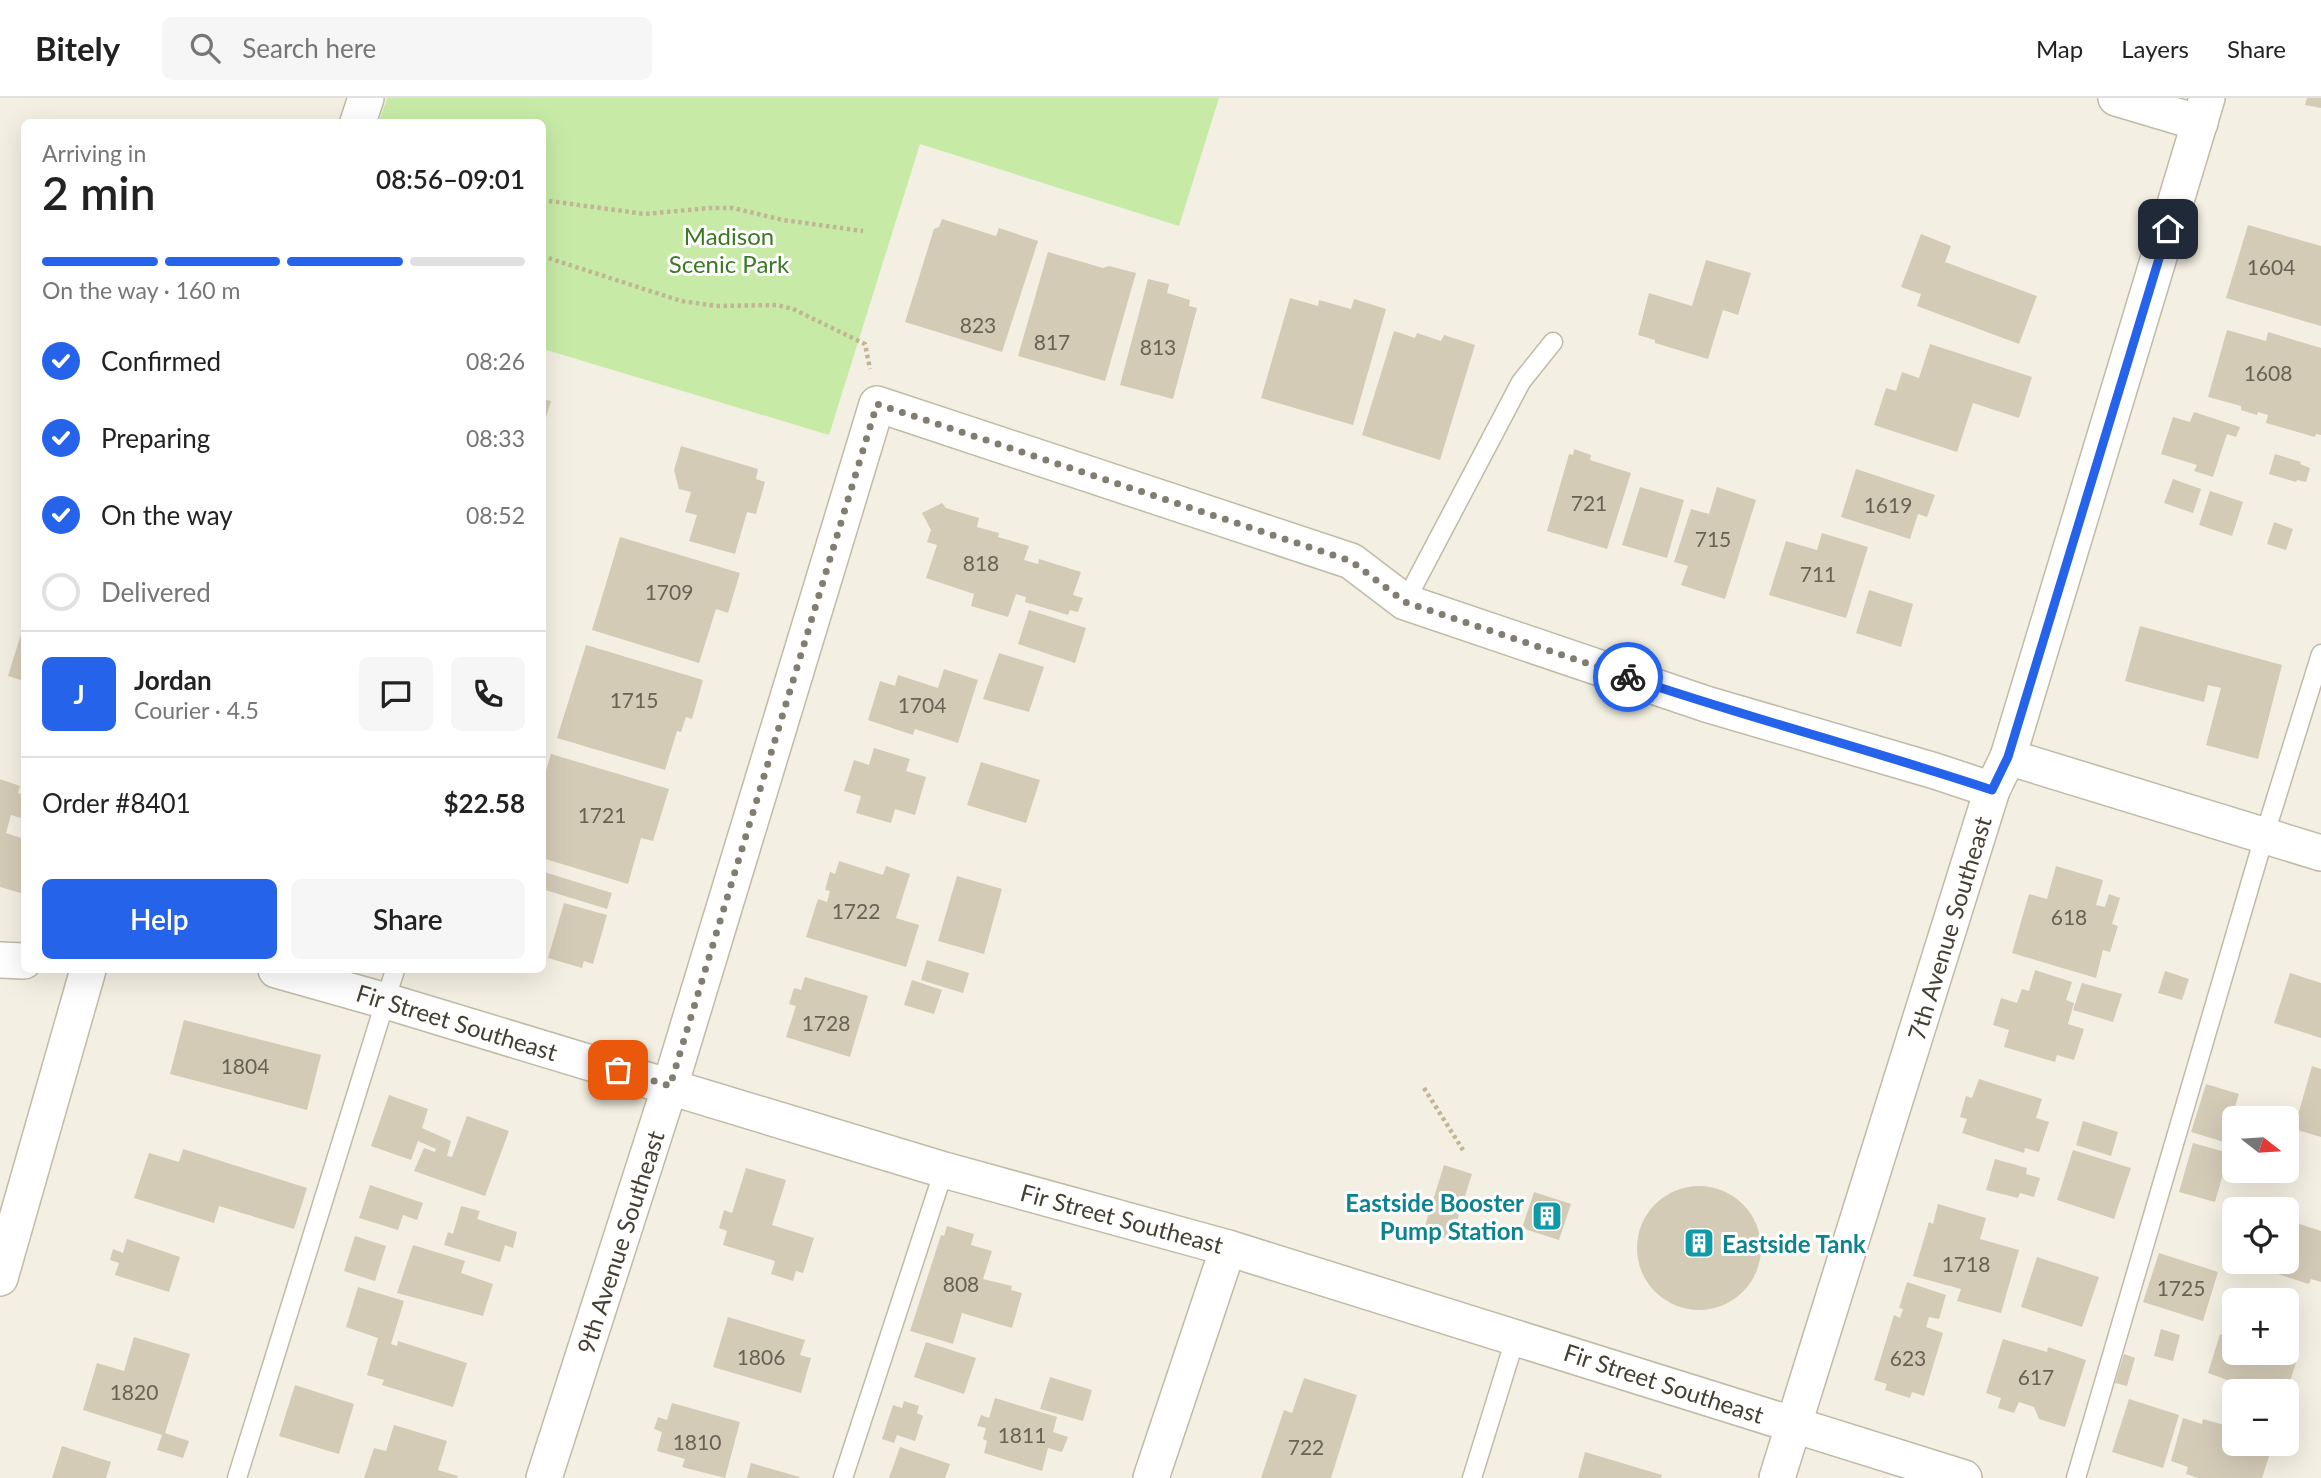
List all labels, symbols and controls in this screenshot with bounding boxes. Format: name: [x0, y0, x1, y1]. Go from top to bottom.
search box: [162, 17, 652, 80]
text: Bitely: [35, 28, 120, 68]
icon: search: [186, 29, 224, 67]
text: Search here: [242, 32, 376, 64]
text: Map: [2036, 34, 2083, 63]
text: Layers: [2121, 34, 2189, 63]
text: Share: [2227, 34, 2286, 63]
text: Arriving in: [42, 139, 146, 167]
text: 08:56–09:01: [376, 163, 525, 195]
text: 2 min: [42, 165, 156, 220]
pin: [2138, 199, 2198, 259]
icon: home: [2149, 210, 2187, 248]
park label: Madison Scenic Park: [669, 221, 790, 278]
house number: 1604: [2247, 254, 2295, 279]
text: On the way · 160 m: [42, 276, 241, 304]
house number: 823: [960, 312, 996, 337]
house number: 817: [1034, 329, 1070, 354]
house number: 813: [1140, 334, 1176, 359]
icon: check: [42, 342, 80, 380]
text: Confirmed: [101, 345, 221, 377]
text: 08:26: [466, 347, 525, 375]
house number: 1608: [2244, 360, 2292, 385]
icon: check: [42, 419, 80, 457]
text: Preparing: [101, 422, 210, 454]
text: 08:33: [466, 424, 525, 452]
house number: 721: [1571, 490, 1607, 515]
house number: 1619: [1864, 492, 1912, 517]
icon: check: [42, 496, 80, 534]
text: On the way: [101, 499, 233, 531]
text: 08:52: [466, 501, 525, 529]
house number: 715: [1695, 526, 1731, 551]
house number: 818: [963, 550, 999, 575]
house number: 711: [1800, 561, 1836, 586]
text: Delivered: [101, 576, 211, 608]
house number: 1709: [645, 579, 693, 604]
courier: [1593, 642, 1663, 712]
button: chat: [359, 657, 433, 731]
button: phone: [451, 657, 525, 731]
icon: bike: [1609, 658, 1647, 696]
text: Jordan: [134, 664, 212, 696]
text: J: [73, 678, 85, 710]
house number: 1715: [610, 687, 658, 712]
house number: 1704: [898, 692, 946, 717]
text: Courier · 4.5: [134, 696, 259, 724]
text: Order #8401: [42, 787, 191, 819]
text: $22.58: [443, 787, 525, 819]
house number: 1721: [578, 802, 626, 827]
street label: 7th Avenue Southeast: [1901, 812, 1997, 1043]
button: Help: [42, 879, 277, 959]
button: Share: [291, 879, 525, 959]
house number: 1722: [832, 898, 880, 923]
house number: 618: [2051, 904, 2087, 929]
street label: Fir Street Southeast: [353, 978, 561, 1066]
house number: 1728: [802, 1010, 850, 1035]
pin: [588, 1040, 648, 1100]
icon: bag: [599, 1051, 637, 1089]
house number: 1804: [221, 1053, 269, 1078]
north arrow: [2222, 1106, 2300, 1183]
map controls: [2222, 1106, 2299, 1456]
street label: 9th Avenue Southeast: [570, 1127, 670, 1357]
street label: Fir Street Southeast: [1018, 1177, 1227, 1259]
place label: Eastside Booster Pump Station: [1345, 1188, 1524, 1245]
button: locate: [2222, 1197, 2299, 1274]
building icon: Eastside Booster Pump Station: [1530, 1199, 1564, 1233]
building icon: Eastside Tank: [1682, 1226, 1716, 1260]
place label: Eastside Tank: [1722, 1229, 1866, 1258]
house number: 1718: [1942, 1251, 1990, 1276]
house number: 808: [943, 1271, 979, 1296]
house number: 1725: [2157, 1275, 2205, 1300]
button: +: [2222, 1288, 2299, 1365]
street label: Fir Street Southeast: [1560, 1337, 1768, 1429]
house number: 1806: [737, 1344, 785, 1369]
house number: 623: [1890, 1345, 1926, 1370]
house number: 617: [2018, 1364, 2054, 1389]
house number: 1820: [110, 1379, 158, 1404]
button: −: [2222, 1379, 2299, 1456]
house number: 1811: [998, 1422, 1046, 1447]
house number: 1810: [673, 1429, 721, 1454]
house number: 722: [1288, 1434, 1324, 1459]

